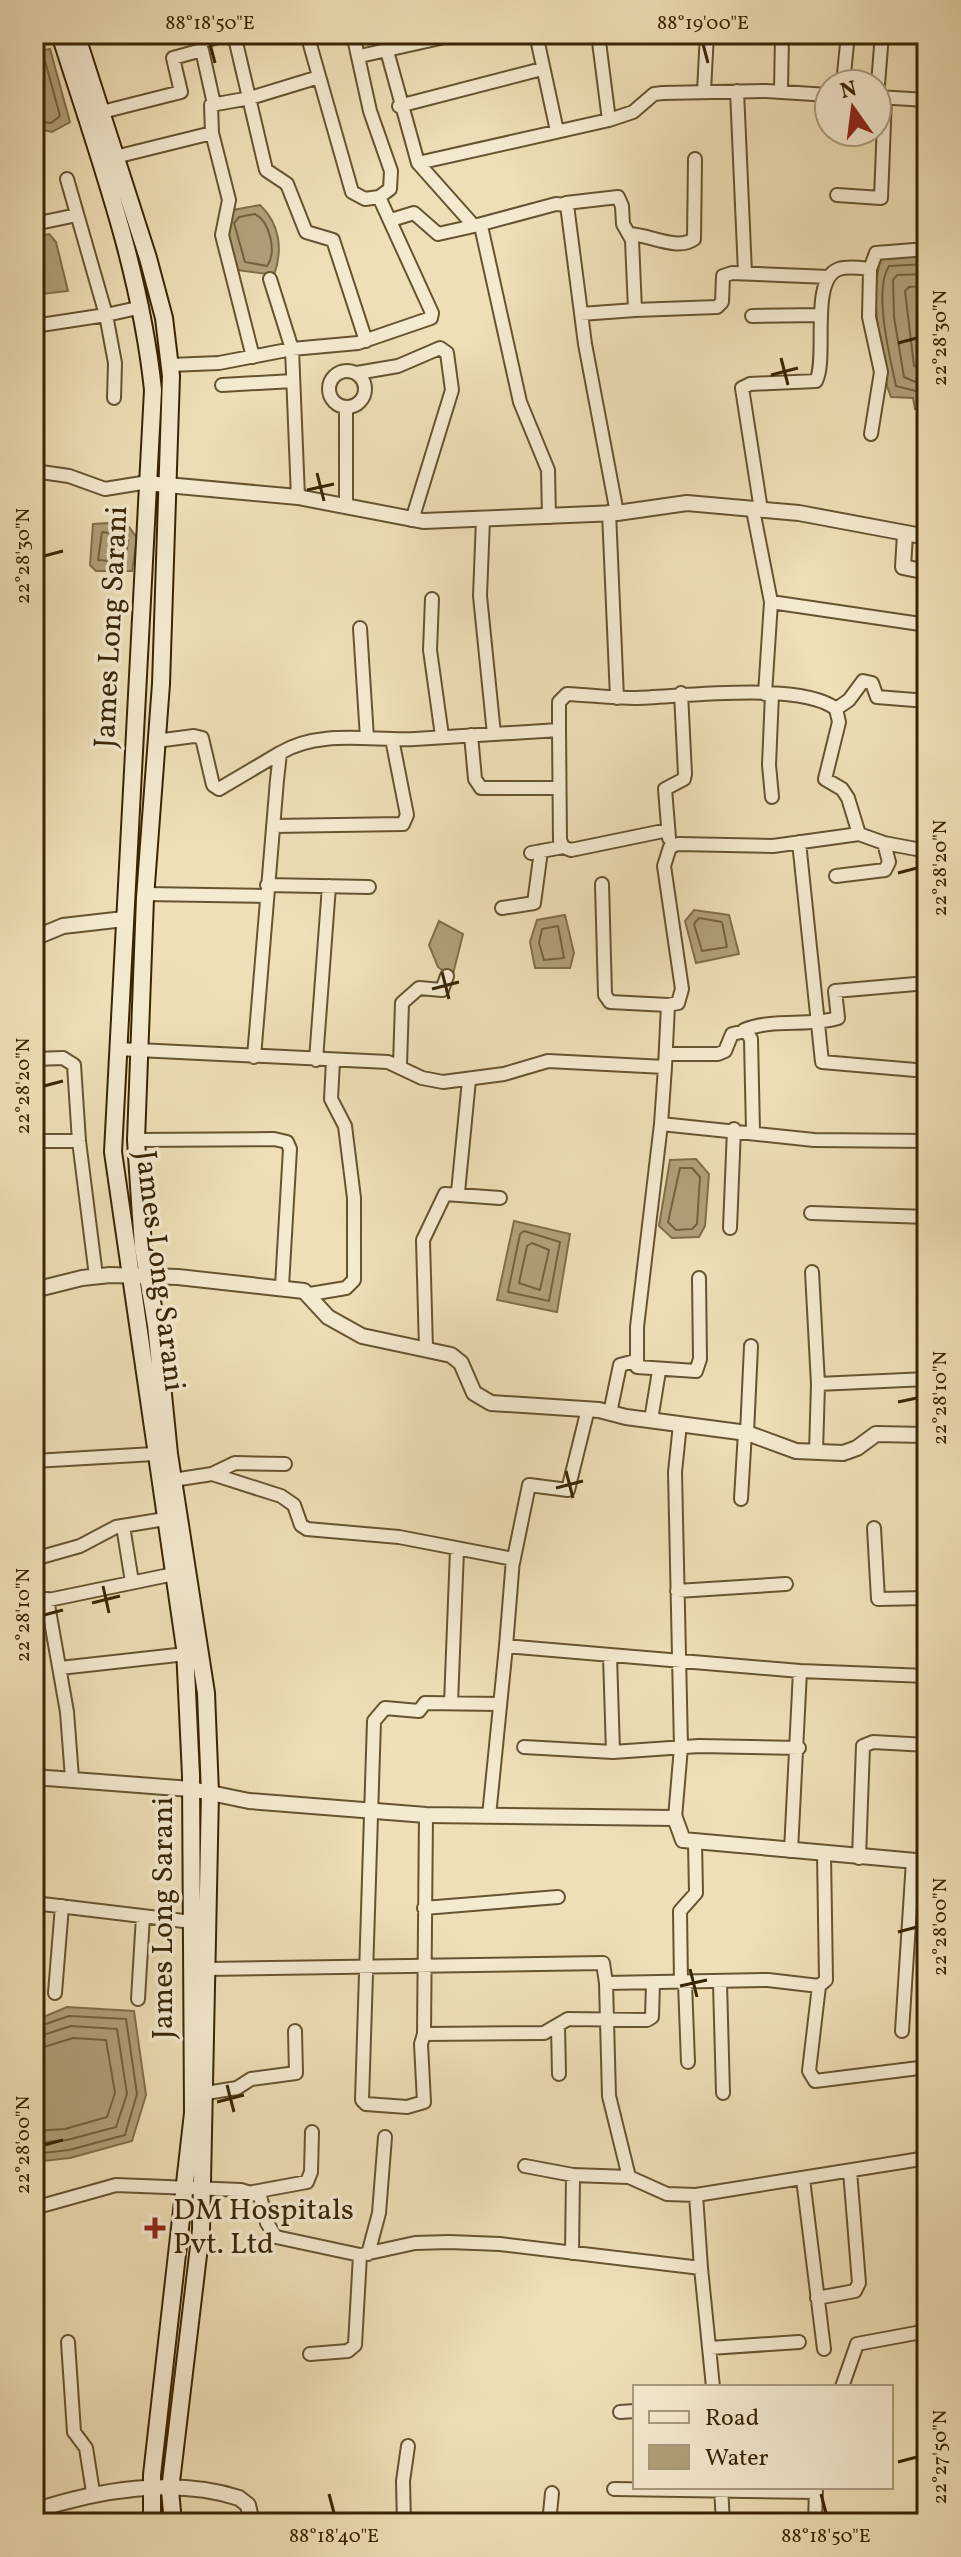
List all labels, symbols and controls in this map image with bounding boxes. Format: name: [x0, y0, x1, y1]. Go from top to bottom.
text: 88°18'50"E: [165, 10, 255, 38]
text: 88°19'00"E: [657, 10, 749, 38]
north arrow: [813, 68, 893, 148]
text: N: [837, 74, 860, 108]
text: 22°28'30"N: [927, 290, 955, 386]
street label: James Long Sarani: [85, 505, 139, 749]
text: 22°28'30"N: [10, 508, 38, 604]
text: 22°28'20"N: [927, 819, 955, 916]
text: 22°28'20"N: [10, 1037, 38, 1134]
street label: James Long Sarani: [123, 1148, 195, 1394]
text: 22°28'10"N: [927, 1351, 955, 1445]
text: 22°28'10"N: [10, 1568, 38, 1662]
street label: James Long Sarani: [143, 1797, 185, 2039]
text: 22°28'00"N: [927, 1878, 955, 1976]
text: 22°28'00"N: [10, 2096, 38, 2194]
place label: DM Hospitals Pvt. Ltd: [173, 2190, 354, 2266]
marker: DM Hospitals Pvt. Ltd: [144, 2217, 166, 2239]
legend: [633, 2385, 893, 2489]
text: Road: [705, 2402, 759, 2436]
text: 22°27'50"N: [927, 2409, 955, 2504]
text: Water: [705, 2442, 769, 2476]
text: 88°18'40"E: [289, 2523, 379, 2551]
text: 88°18'50"E: [781, 2523, 871, 2551]

